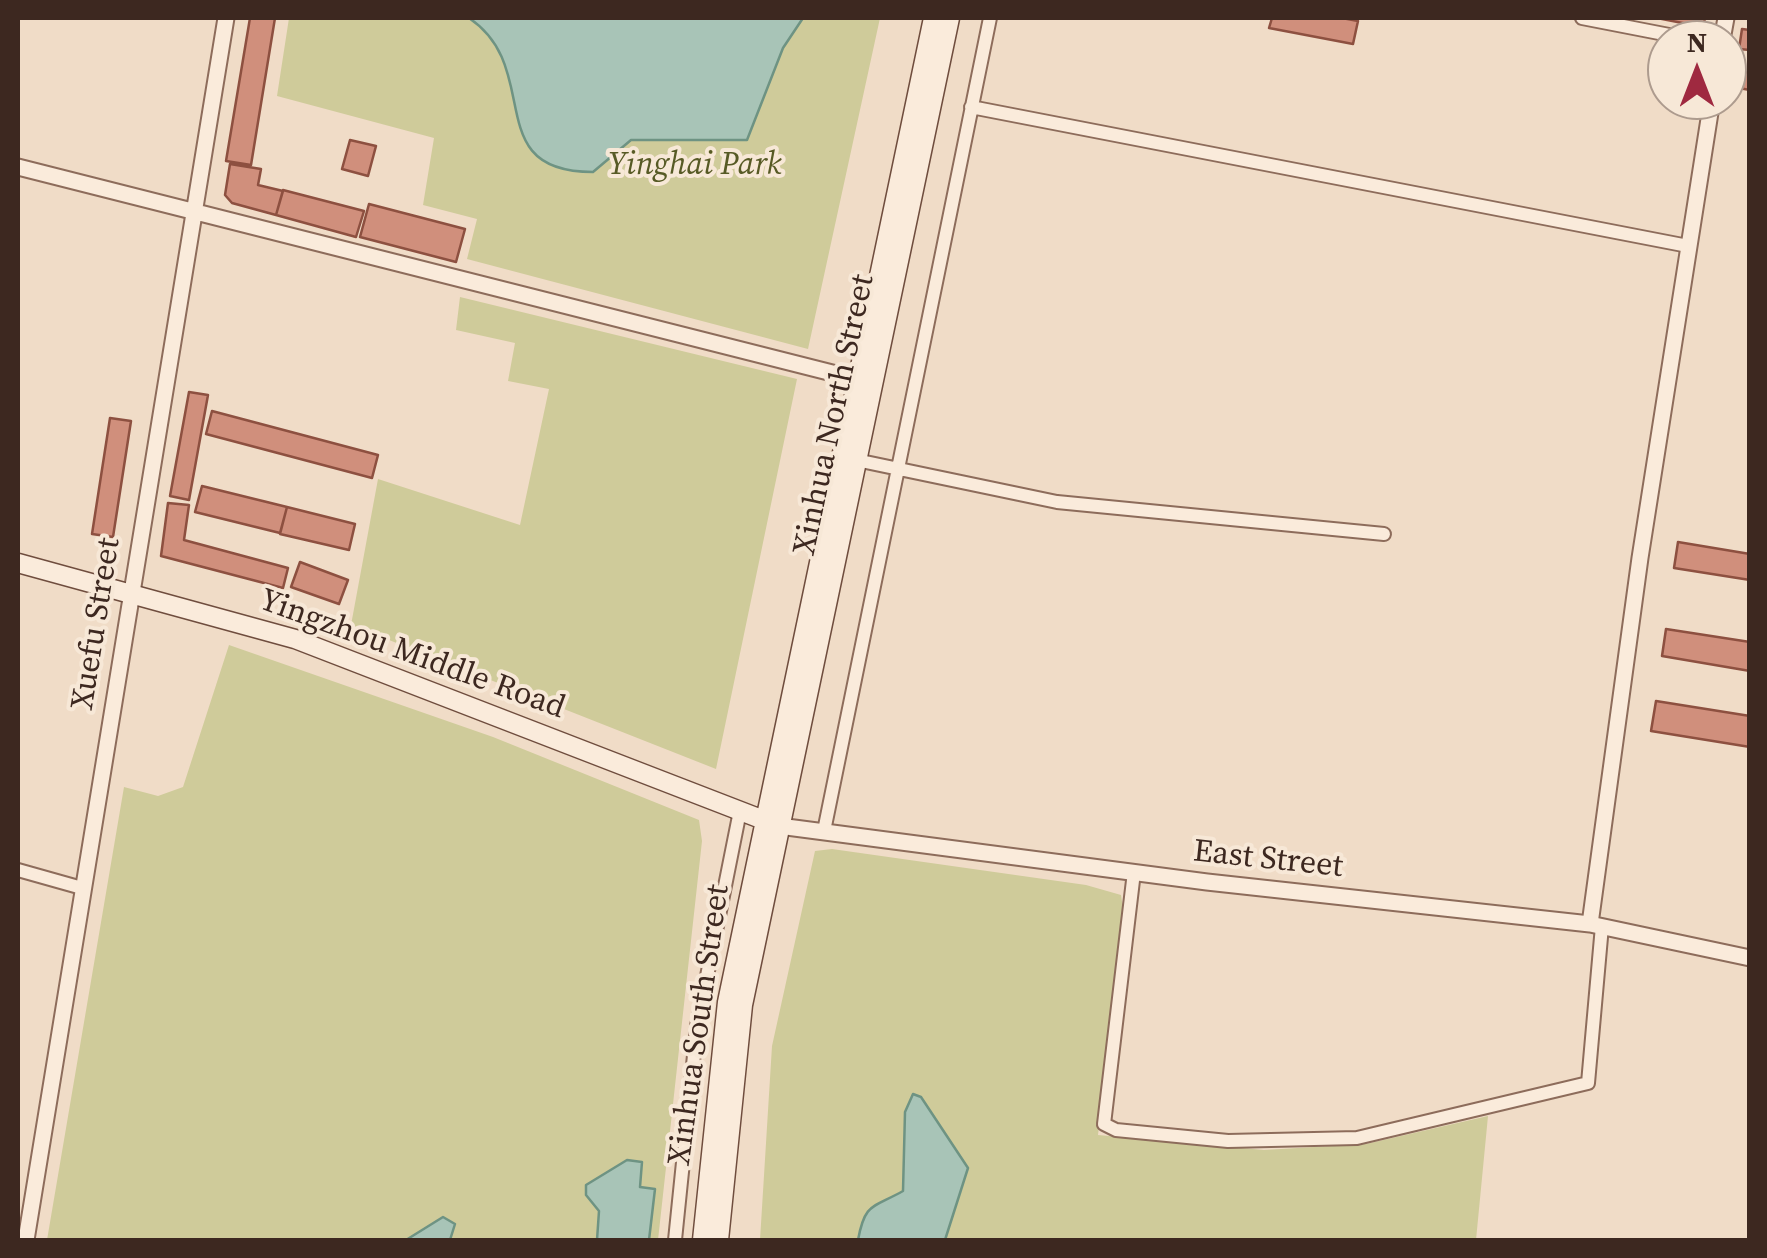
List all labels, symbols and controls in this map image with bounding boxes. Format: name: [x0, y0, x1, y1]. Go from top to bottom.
north arrow: [1647, 20, 1747, 120]
text: N: [1687, 23, 1707, 61]
park label: Yinghai Park: [608, 147, 782, 185]
street label: Xinhua North Street: [787, 271, 883, 559]
street label: Xuefu Street: [64, 535, 130, 713]
street label: Yingzhou Middle Road: [254, 582, 570, 728]
street label: East Street: [1191, 833, 1345, 887]
street label: Xinhua South Street: [661, 882, 739, 1168]

